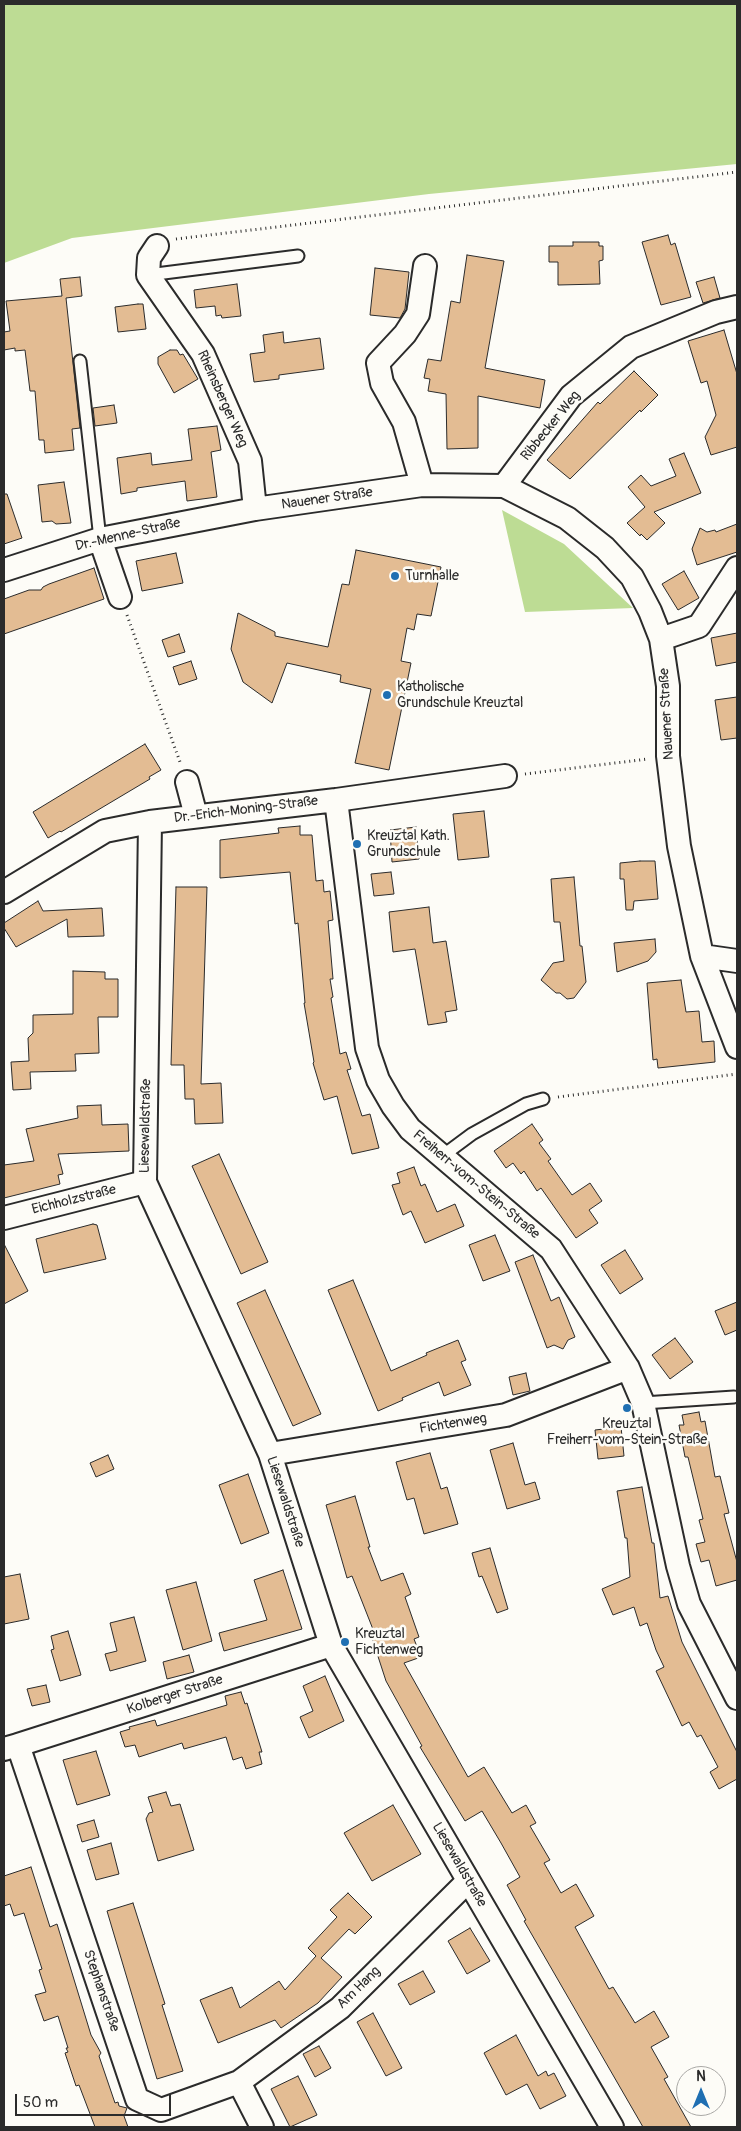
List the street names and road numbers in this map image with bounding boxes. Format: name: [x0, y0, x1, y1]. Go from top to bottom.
street label: Rheinsberger Weg: [193, 348, 251, 450]
street label: Ribbecker Weg: [518, 388, 584, 464]
street label: Nauener Straße: [280, 484, 374, 514]
street label: Dr.-Menne-Straße: [74, 515, 182, 555]
street label: Nauener Straße: [656, 668, 678, 760]
street label: Dr.-Erich-Moning-Straße: [173, 793, 319, 827]
street label: Liesewaldstraße: [137, 1079, 155, 1173]
street label: Freiherr-vom-Stein-Straße: [409, 1127, 543, 1243]
street label: Eichholzstraße: [30, 1181, 118, 1219]
street label: Fichtenweg: [418, 1410, 488, 1438]
street label: Liesewaldstraße: [262, 1454, 308, 1550]
street label: Kolberger Straße: [125, 1672, 225, 1718]
street label: Liesewaldstraße: [428, 1820, 490, 1910]
street label: Stephanstraße: [79, 1948, 123, 2034]
street label: Am Hang: [334, 1963, 384, 2013]

